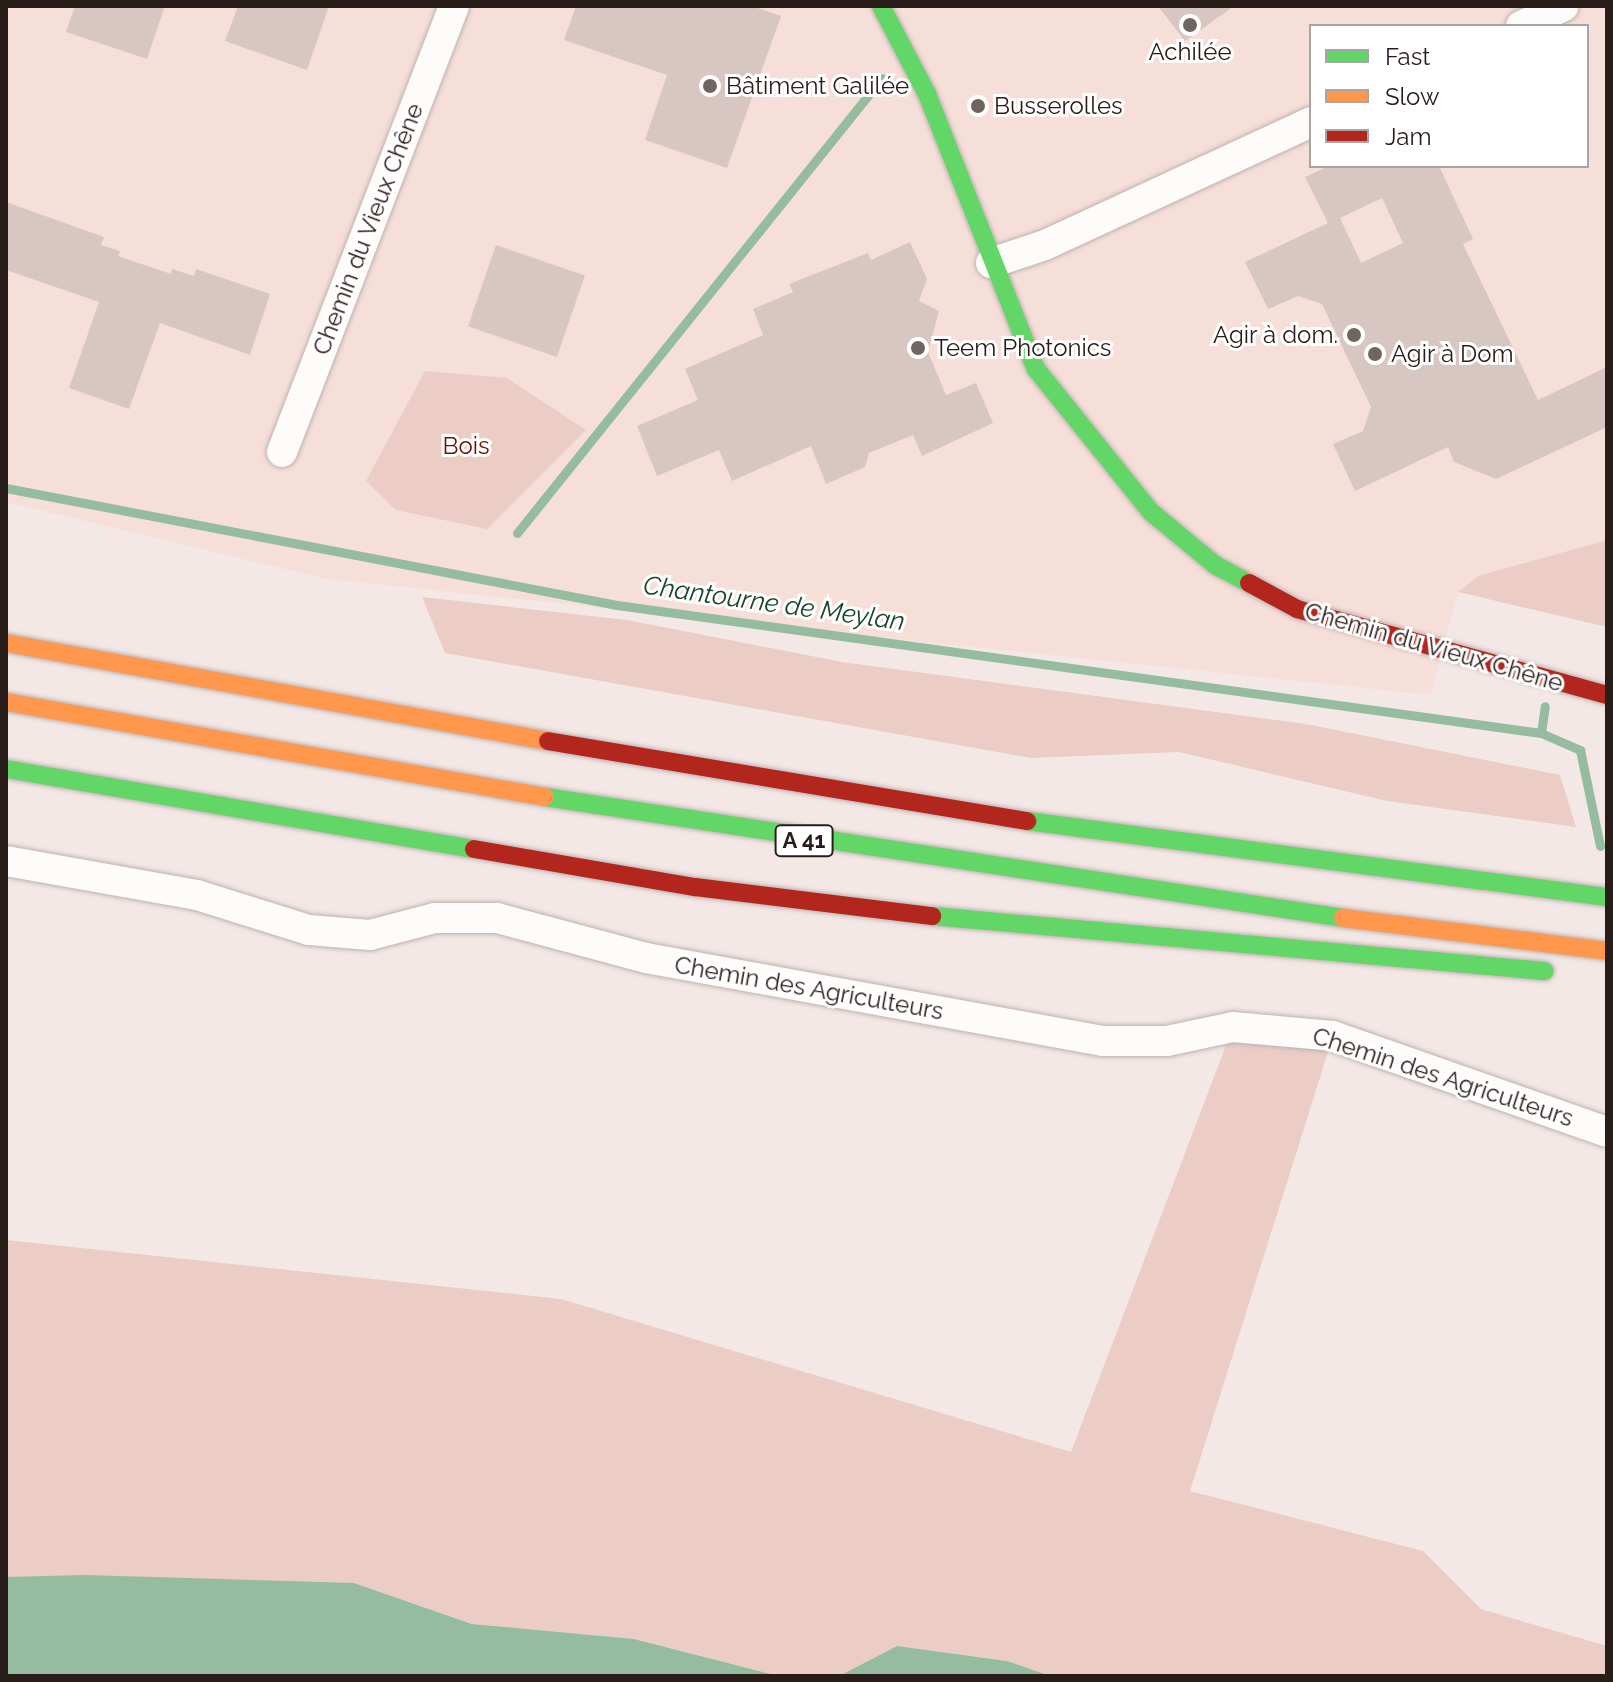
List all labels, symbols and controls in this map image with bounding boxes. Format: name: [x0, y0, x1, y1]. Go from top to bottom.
marker: Achilée: [1181, 16, 1199, 34]
legend: [1309, 24, 1589, 168]
place label: Achilée: [1149, 38, 1231, 66]
text: Fast: [1385, 42, 1430, 71]
place label: Bâtiment Galilée: [726, 72, 909, 100]
marker: Bâtiment Galilée: [701, 77, 719, 95]
text: Slow: [1385, 82, 1439, 111]
place label: Busserolles: [994, 92, 1123, 120]
marker: Busserolles: [969, 97, 987, 115]
street label: Chemin du Vieux Chêne: [307, 99, 429, 359]
text: Jam: [1385, 122, 1431, 151]
place label: Agir à dom.: [1213, 321, 1338, 349]
marker: Agir à dom.: [1345, 326, 1363, 344]
place label: Teem Photonics: [934, 334, 1111, 362]
marker: Teem Photonics: [909, 339, 927, 357]
place label: Agir à Dom: [1391, 340, 1514, 368]
marker: Agir à Dom: [1366, 345, 1384, 363]
park label: Bois: [442, 432, 490, 460]
water label: Chantourne de Meylan: [641, 570, 907, 638]
street label: Chemin du Vieux Chêne: [1301, 596, 1567, 698]
road number: A 41: [774, 823, 834, 859]
street label: Chemin des Agriculteurs: [672, 950, 946, 1026]
street label: Chemin des Agriculteurs: [1309, 1021, 1577, 1133]

